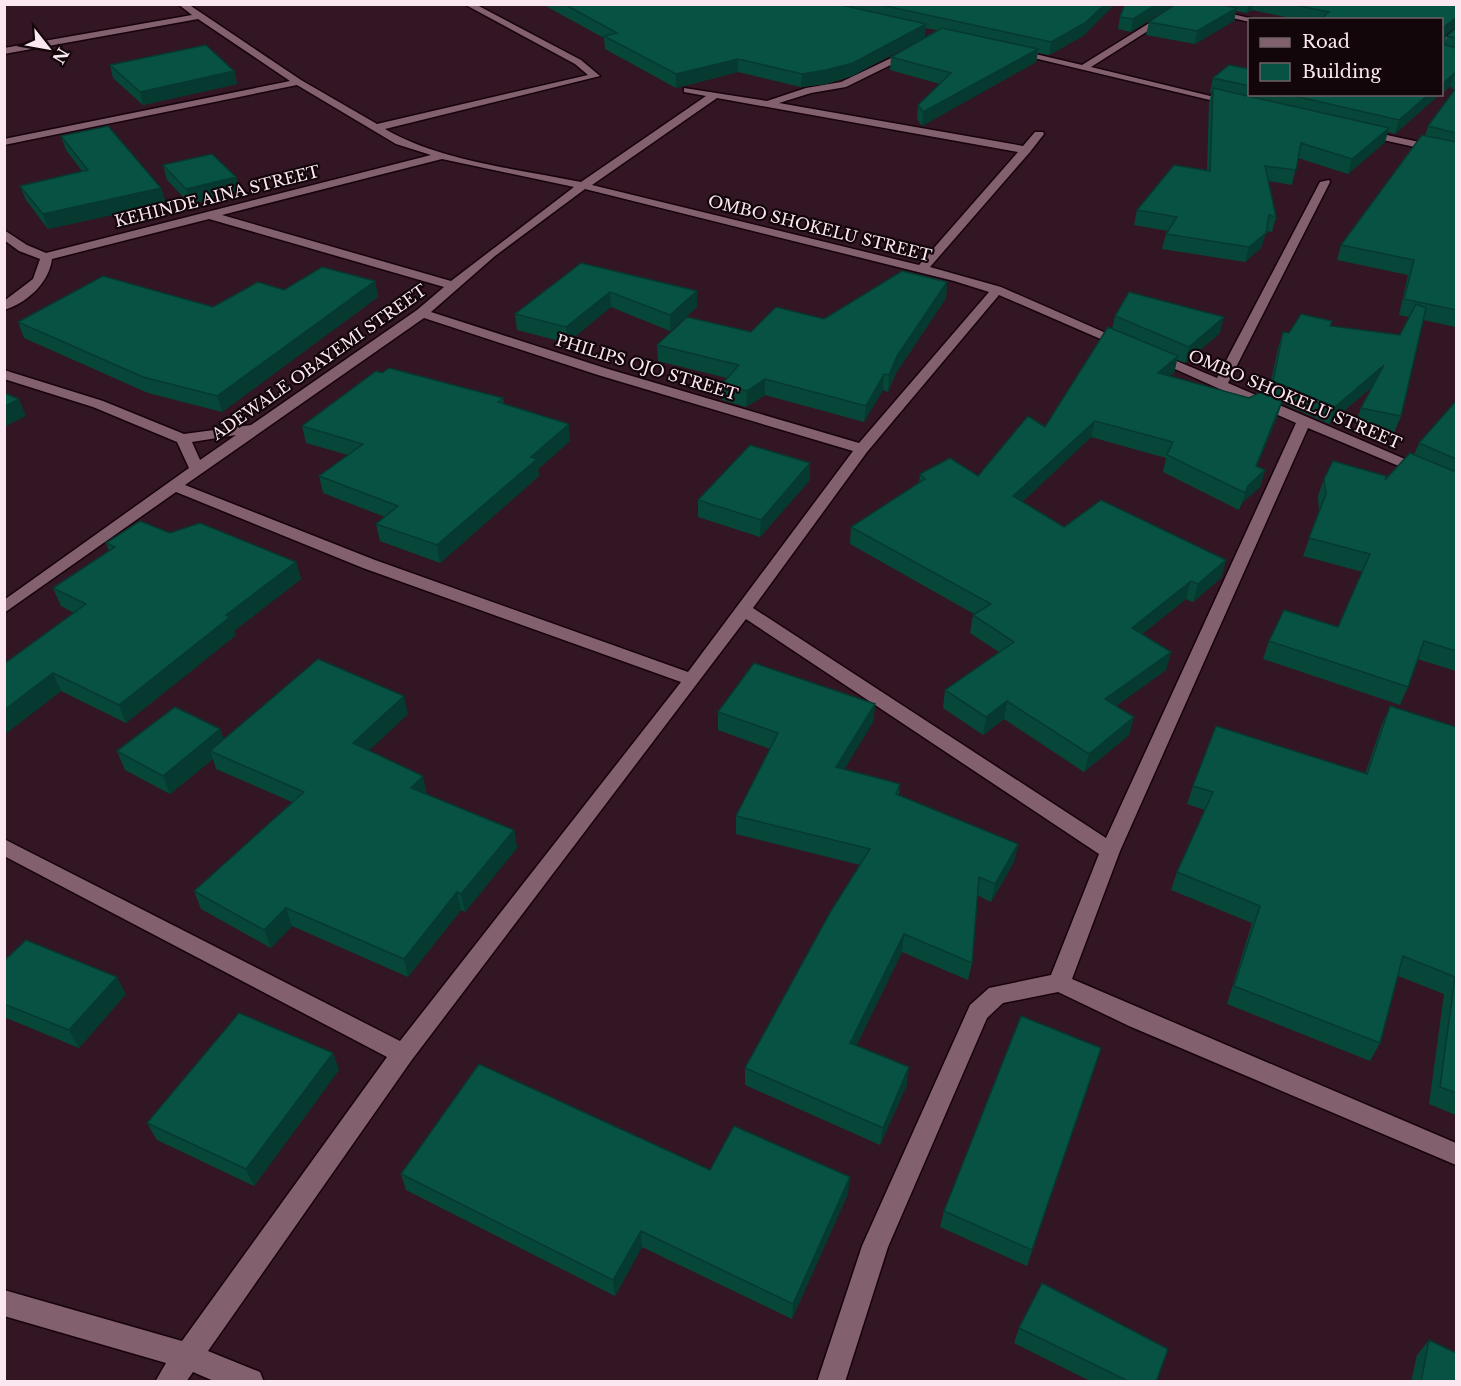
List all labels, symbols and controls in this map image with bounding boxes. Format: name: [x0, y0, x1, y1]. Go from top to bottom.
north arrow: [18, 18, 78, 78]
legend: [1248, 18, 1443, 96]
text: Road: [1302, 31, 1350, 53]
text: N: [48, 44, 73, 67]
text: Building: [1302, 61, 1381, 83]
street label: KEHINDE AINA STREET: [112, 161, 322, 231]
street label: OMBO SHOKELU STREET: [706, 191, 934, 266]
street label: ADEWALE OBAYEMI STREET: [207, 280, 430, 445]
street label: PHILIPS OJO STREET: [554, 330, 741, 404]
street label: OMBO SHOKELU STREET: [1185, 345, 1405, 453]

